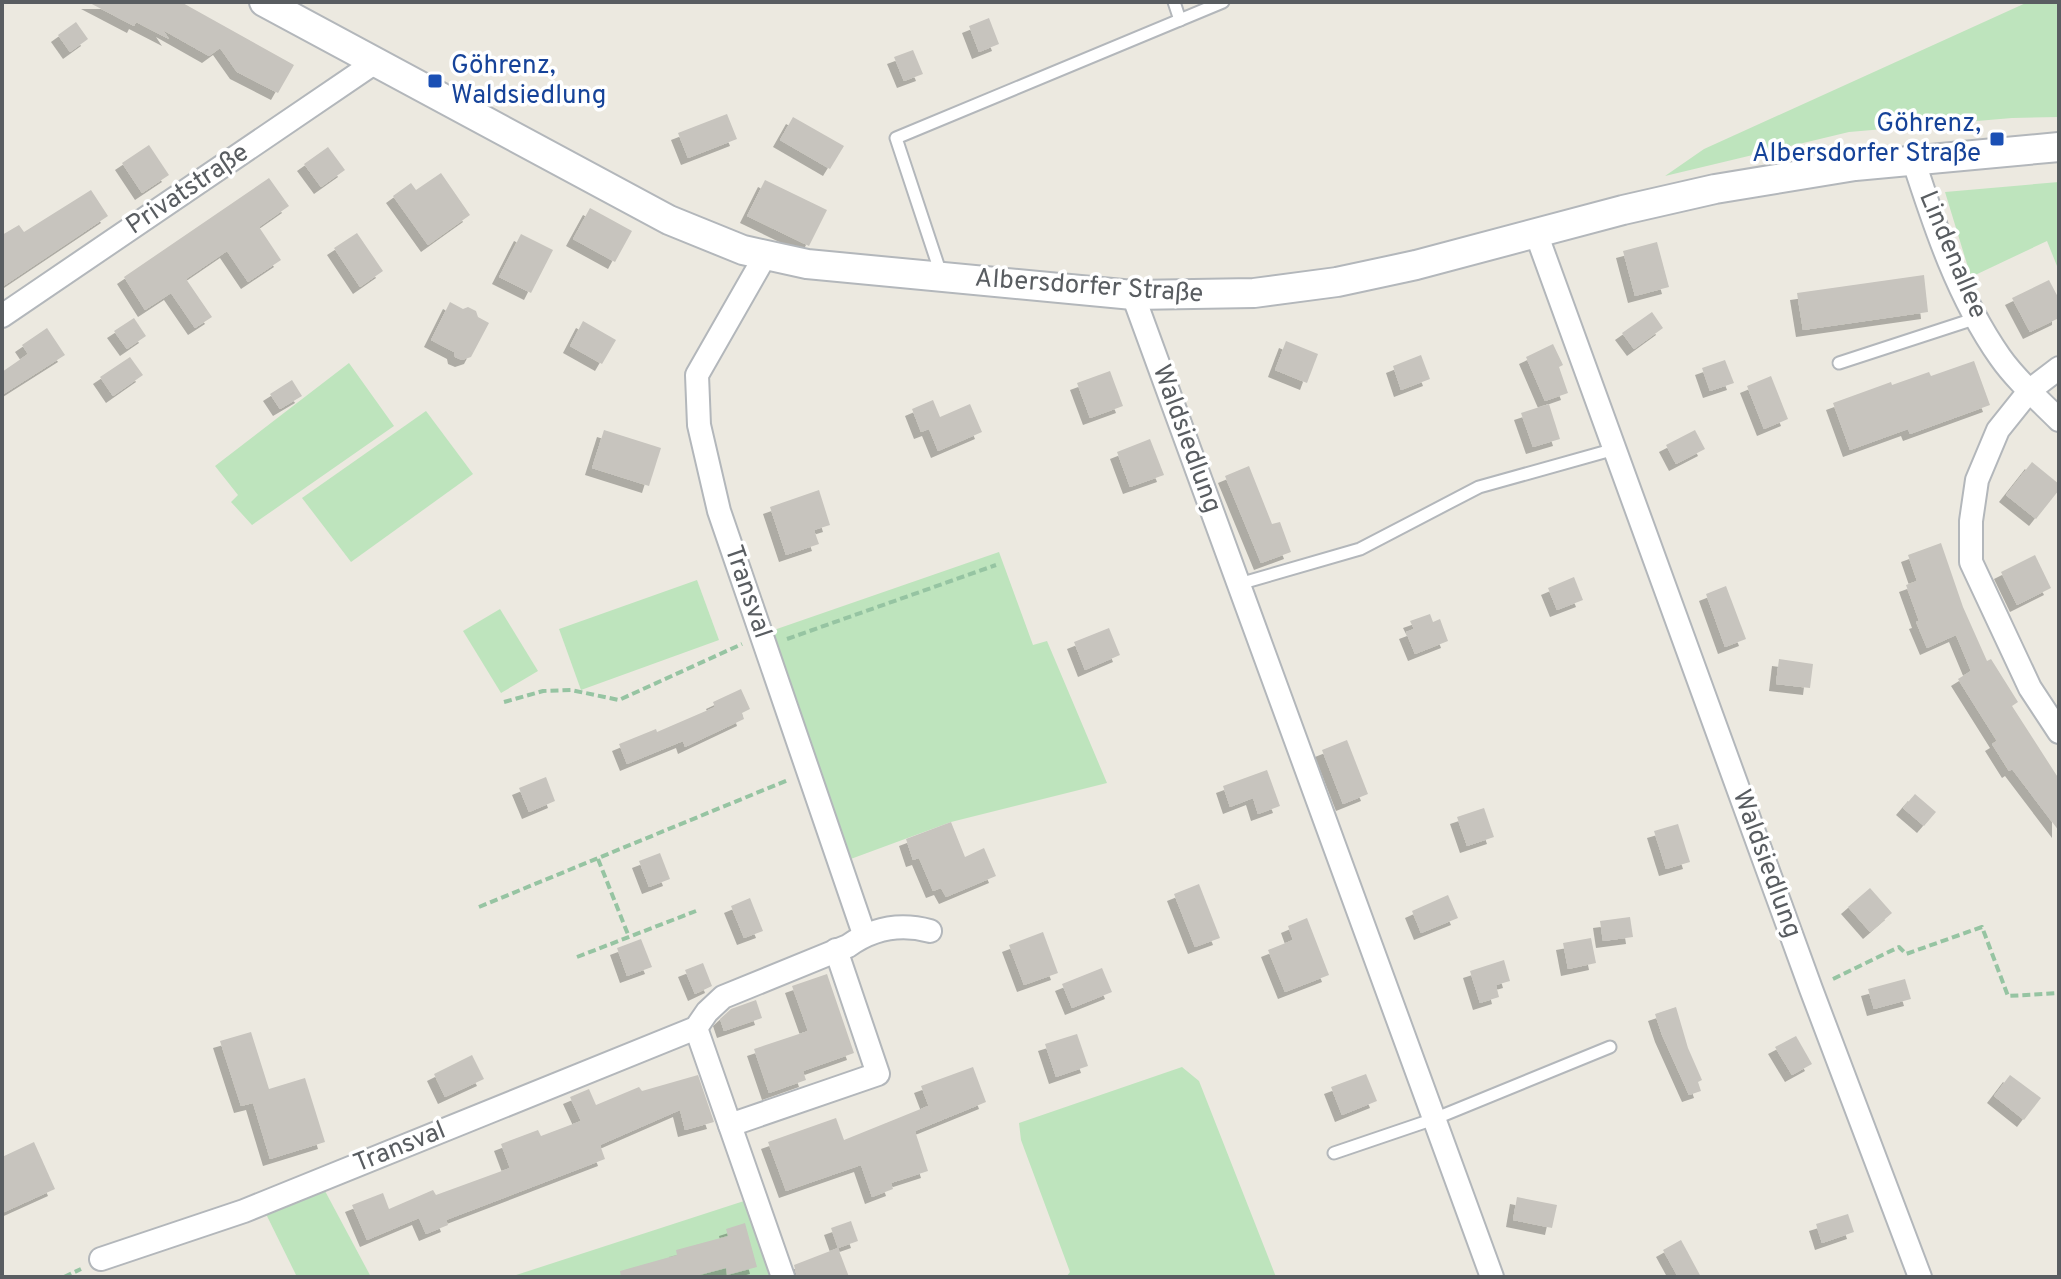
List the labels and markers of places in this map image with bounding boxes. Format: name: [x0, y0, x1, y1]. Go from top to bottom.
place label: Göhrenz, Waldsiedlung: [451, 50, 606, 113]
marker: Göhrenz, Waldsiedlung: [426, 72, 444, 90]
place label: Göhrenz, Albersdorfer Straße: [1752, 108, 1981, 171]
marker: Göhrenz, Albersdorfer Straße: [1988, 130, 2006, 148]

